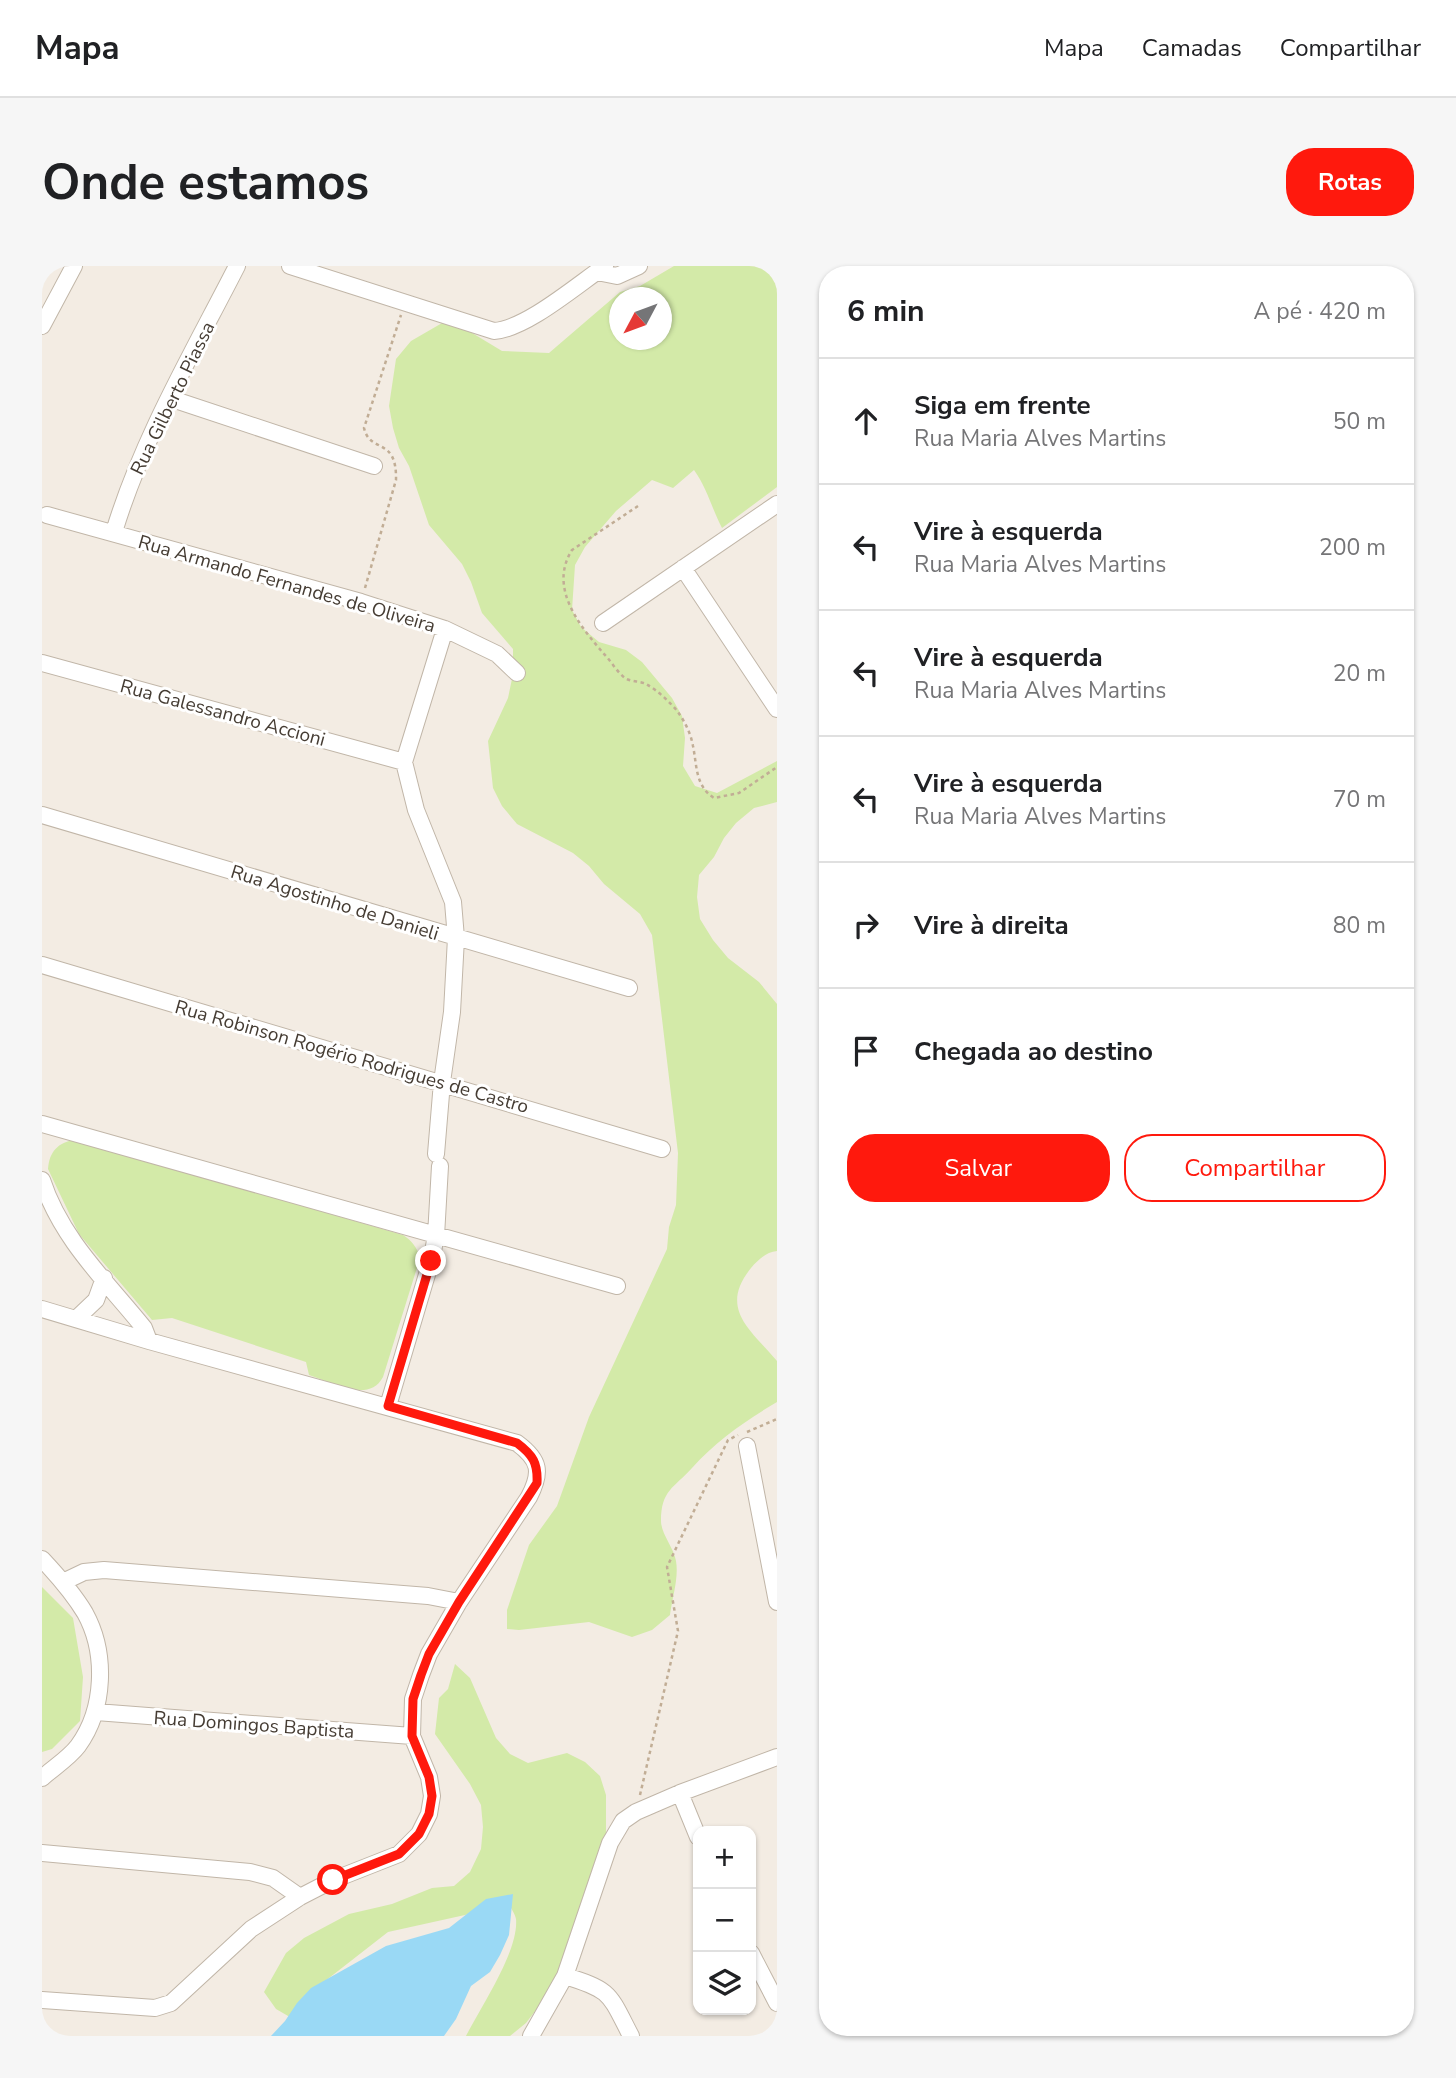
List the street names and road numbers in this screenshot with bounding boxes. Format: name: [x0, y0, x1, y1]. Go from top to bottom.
street label: Rua Gilberto Piassa: [125, 317, 221, 479]
street label: Rua Armando Fernandes de Oliveira: [135, 529, 438, 639]
street label: Rua Galessandro Accioni: [117, 673, 328, 753]
street label: Rua Agostinho de Danieli: [227, 859, 442, 947]
street label: Rua Robinson Rogério Rodrigues de Castro: [172, 994, 532, 1120]
street label: Rua Domingos Baptista: [153, 1705, 355, 1745]

